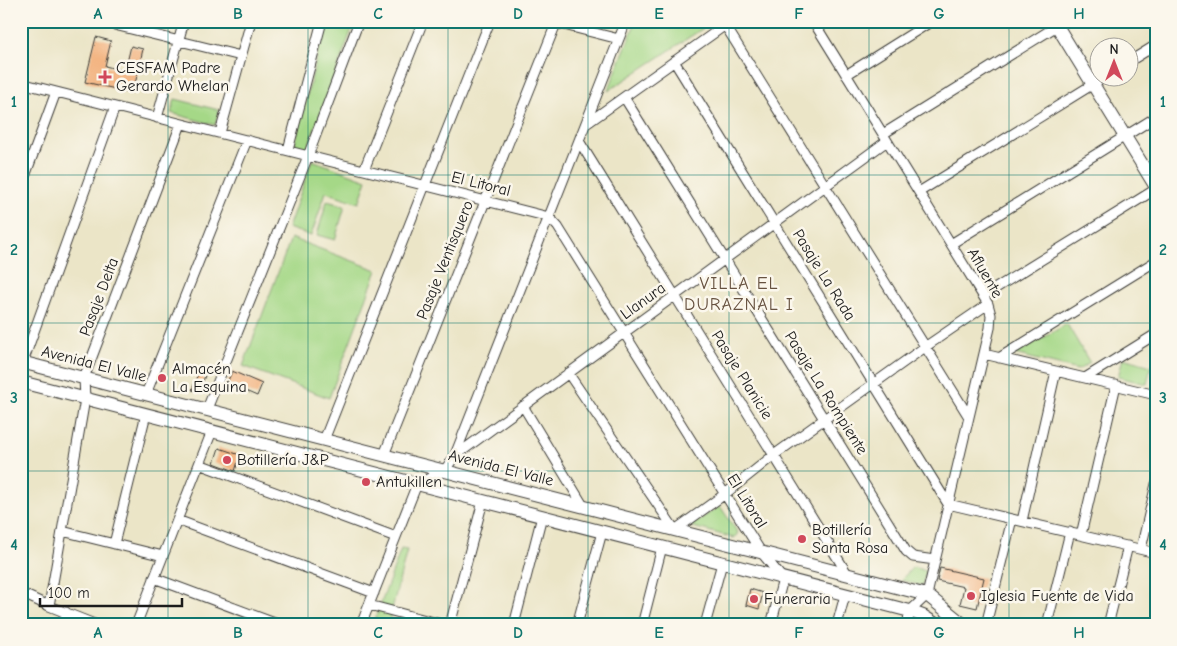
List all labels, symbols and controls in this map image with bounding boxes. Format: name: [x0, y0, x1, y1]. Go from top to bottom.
text: A: [94, 5, 103, 23]
text: B: [233, 5, 243, 23]
text: C: [373, 5, 383, 23]
text: D: [513, 5, 523, 23]
text: E: [654, 5, 664, 23]
text: F: [794, 5, 804, 23]
text: G: [933, 5, 945, 23]
text: H: [1073, 5, 1085, 23]
north arrow: [1090, 38, 1140, 88]
text: N: [1109, 41, 1119, 58]
place label: CESFAM Padre Gerardo Whelan: [116, 59, 229, 95]
marker: CESFAM Padre Gerardo Whelan: [98, 70, 112, 84]
text: 1: [11, 93, 17, 111]
text: 1: [1160, 93, 1166, 111]
street label: El Litoral: [449, 168, 513, 200]
street label: Pasaje Ventisquero: [413, 198, 477, 322]
street label: Pasaje La Rada: [789, 226, 859, 324]
text: 2: [10, 241, 18, 259]
text: 2: [1159, 241, 1167, 259]
street label: Afluente: [964, 245, 1006, 301]
street label: Pasaje Delta: [76, 255, 122, 339]
district label: VILLA EL DURAZNAL I: [684, 273, 794, 315]
street label: Llanura: [617, 279, 669, 323]
street label: Pasaje Planicie: [708, 327, 776, 423]
street label: Pasaje La Rompiente: [781, 328, 871, 458]
street label: Avenida El Valle: [40, 342, 148, 386]
place label: Almacén La Esquina: [172, 360, 247, 396]
marker: Almacén La Esquina: [156, 372, 168, 384]
text: 3: [10, 389, 18, 407]
text: 3: [1159, 389, 1167, 407]
street label: Avenida El Valle: [447, 446, 555, 490]
place label: Botillería J&P: [237, 451, 329, 469]
marker: Botillería J&P: [221, 454, 233, 466]
street label: El Litoral: [723, 471, 771, 531]
place label: Antukillen: [376, 473, 442, 491]
marker: Antukillen: [360, 476, 372, 488]
place label: Botillería Santa Rosa: [812, 521, 888, 557]
marker: Botillería Santa Rosa: [796, 533, 808, 545]
text: 4: [10, 536, 18, 554]
text: 4: [1159, 536, 1167, 554]
scale bar: [40, 576, 182, 608]
text: 100 m: [48, 584, 90, 602]
place label: Iglesia Fuente de Vida: [981, 587, 1134, 605]
place label: Funeraria: [764, 590, 831, 608]
marker: Iglesia Fuente de Vida: [965, 590, 977, 602]
marker: Funeraria: [748, 593, 760, 605]
text: A: [94, 624, 103, 642]
text: B: [233, 624, 243, 642]
text: C: [373, 624, 383, 642]
text: D: [513, 624, 523, 642]
text: E: [654, 624, 664, 642]
text: F: [794, 624, 804, 642]
text: G: [933, 624, 945, 642]
text: H: [1073, 624, 1085, 642]

